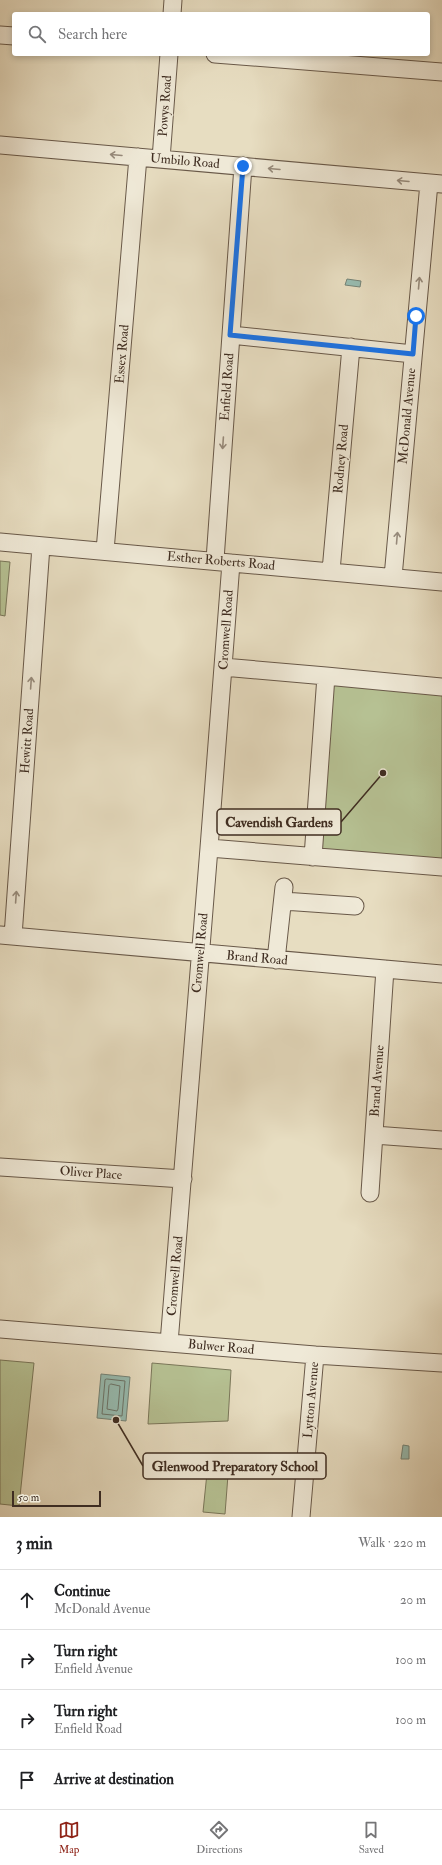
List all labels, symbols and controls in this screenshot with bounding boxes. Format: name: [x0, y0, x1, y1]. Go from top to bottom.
search box: [12, 12, 430, 56]
icon: search: [26, 23, 48, 45]
text: Search here: [58, 25, 127, 44]
street label: Powys Road: [155, 74, 176, 137]
street label: Umbilo Road: [150, 150, 221, 172]
one-way arrow: [110, 151, 123, 159]
route end: [234, 157, 252, 175]
one-way arrow: [268, 165, 281, 173]
one-way arrow: [397, 177, 410, 184]
one-way arrow: [416, 277, 423, 290]
route start: [407, 307, 425, 325]
street label: Essex Road: [111, 323, 133, 384]
street label: Enfield Road: [217, 352, 237, 422]
street label: McDonald Avenue: [395, 367, 419, 465]
street label: Rodney Road: [330, 423, 353, 494]
one-way arrow: [219, 436, 226, 449]
one-way arrow: [393, 532, 400, 545]
street label: Esther Roberts Road: [166, 548, 276, 574]
street label: Cromwell Road: [215, 589, 237, 671]
one-way arrow: [28, 677, 35, 690]
street label: Hewitt Road: [17, 707, 37, 774]
callout: Cavendish Gardens: [217, 809, 341, 835]
text: Cavendish Gardens: [225, 814, 333, 831]
one-way arrow: [12, 891, 19, 904]
street label: Cromwell Road: [189, 912, 212, 994]
street label: Brand Road: [226, 947, 289, 969]
street label: Brand Avenue: [367, 1044, 388, 1118]
street label: Oliver Place: [59, 1163, 123, 1183]
street label: Cromwell Road: [164, 1235, 187, 1317]
street label: Bulwer Road: [187, 1336, 255, 1358]
street label: Lytton Avenue: [300, 1360, 323, 1439]
callout: Glenwood Preparatory School: [143, 1453, 326, 1479]
text: Glenwood Preparatory School: [152, 1458, 319, 1476]
scale bar: [12, 1489, 101, 1508]
text: 50 m: [18, 1491, 39, 1504]
text: 3 min: [16, 1533, 53, 1554]
text: Walk · 220 m: [358, 1535, 426, 1551]
text: Continue: [54, 1582, 110, 1601]
icon: ahead: [16, 1589, 38, 1611]
text: 20 m: [400, 1592, 426, 1608]
text: McDonald Avenue: [54, 1601, 150, 1617]
text: Turn right: [54, 1642, 117, 1661]
icon: right: [16, 1649, 38, 1671]
text: 100 m: [395, 1652, 426, 1668]
text: Enfield Avenue: [54, 1661, 133, 1677]
text: Turn right: [54, 1702, 117, 1721]
icon: right: [16, 1709, 38, 1731]
text: 100 m: [395, 1712, 426, 1728]
text: Enfield Road: [54, 1721, 122, 1737]
icon: arrive: [16, 1769, 38, 1791]
text: Arrive at destination: [54, 1770, 174, 1789]
tab: Map: [58, 1819, 80, 1856]
tab: Directions: [196, 1819, 243, 1856]
tab: Saved: [359, 1819, 384, 1856]

